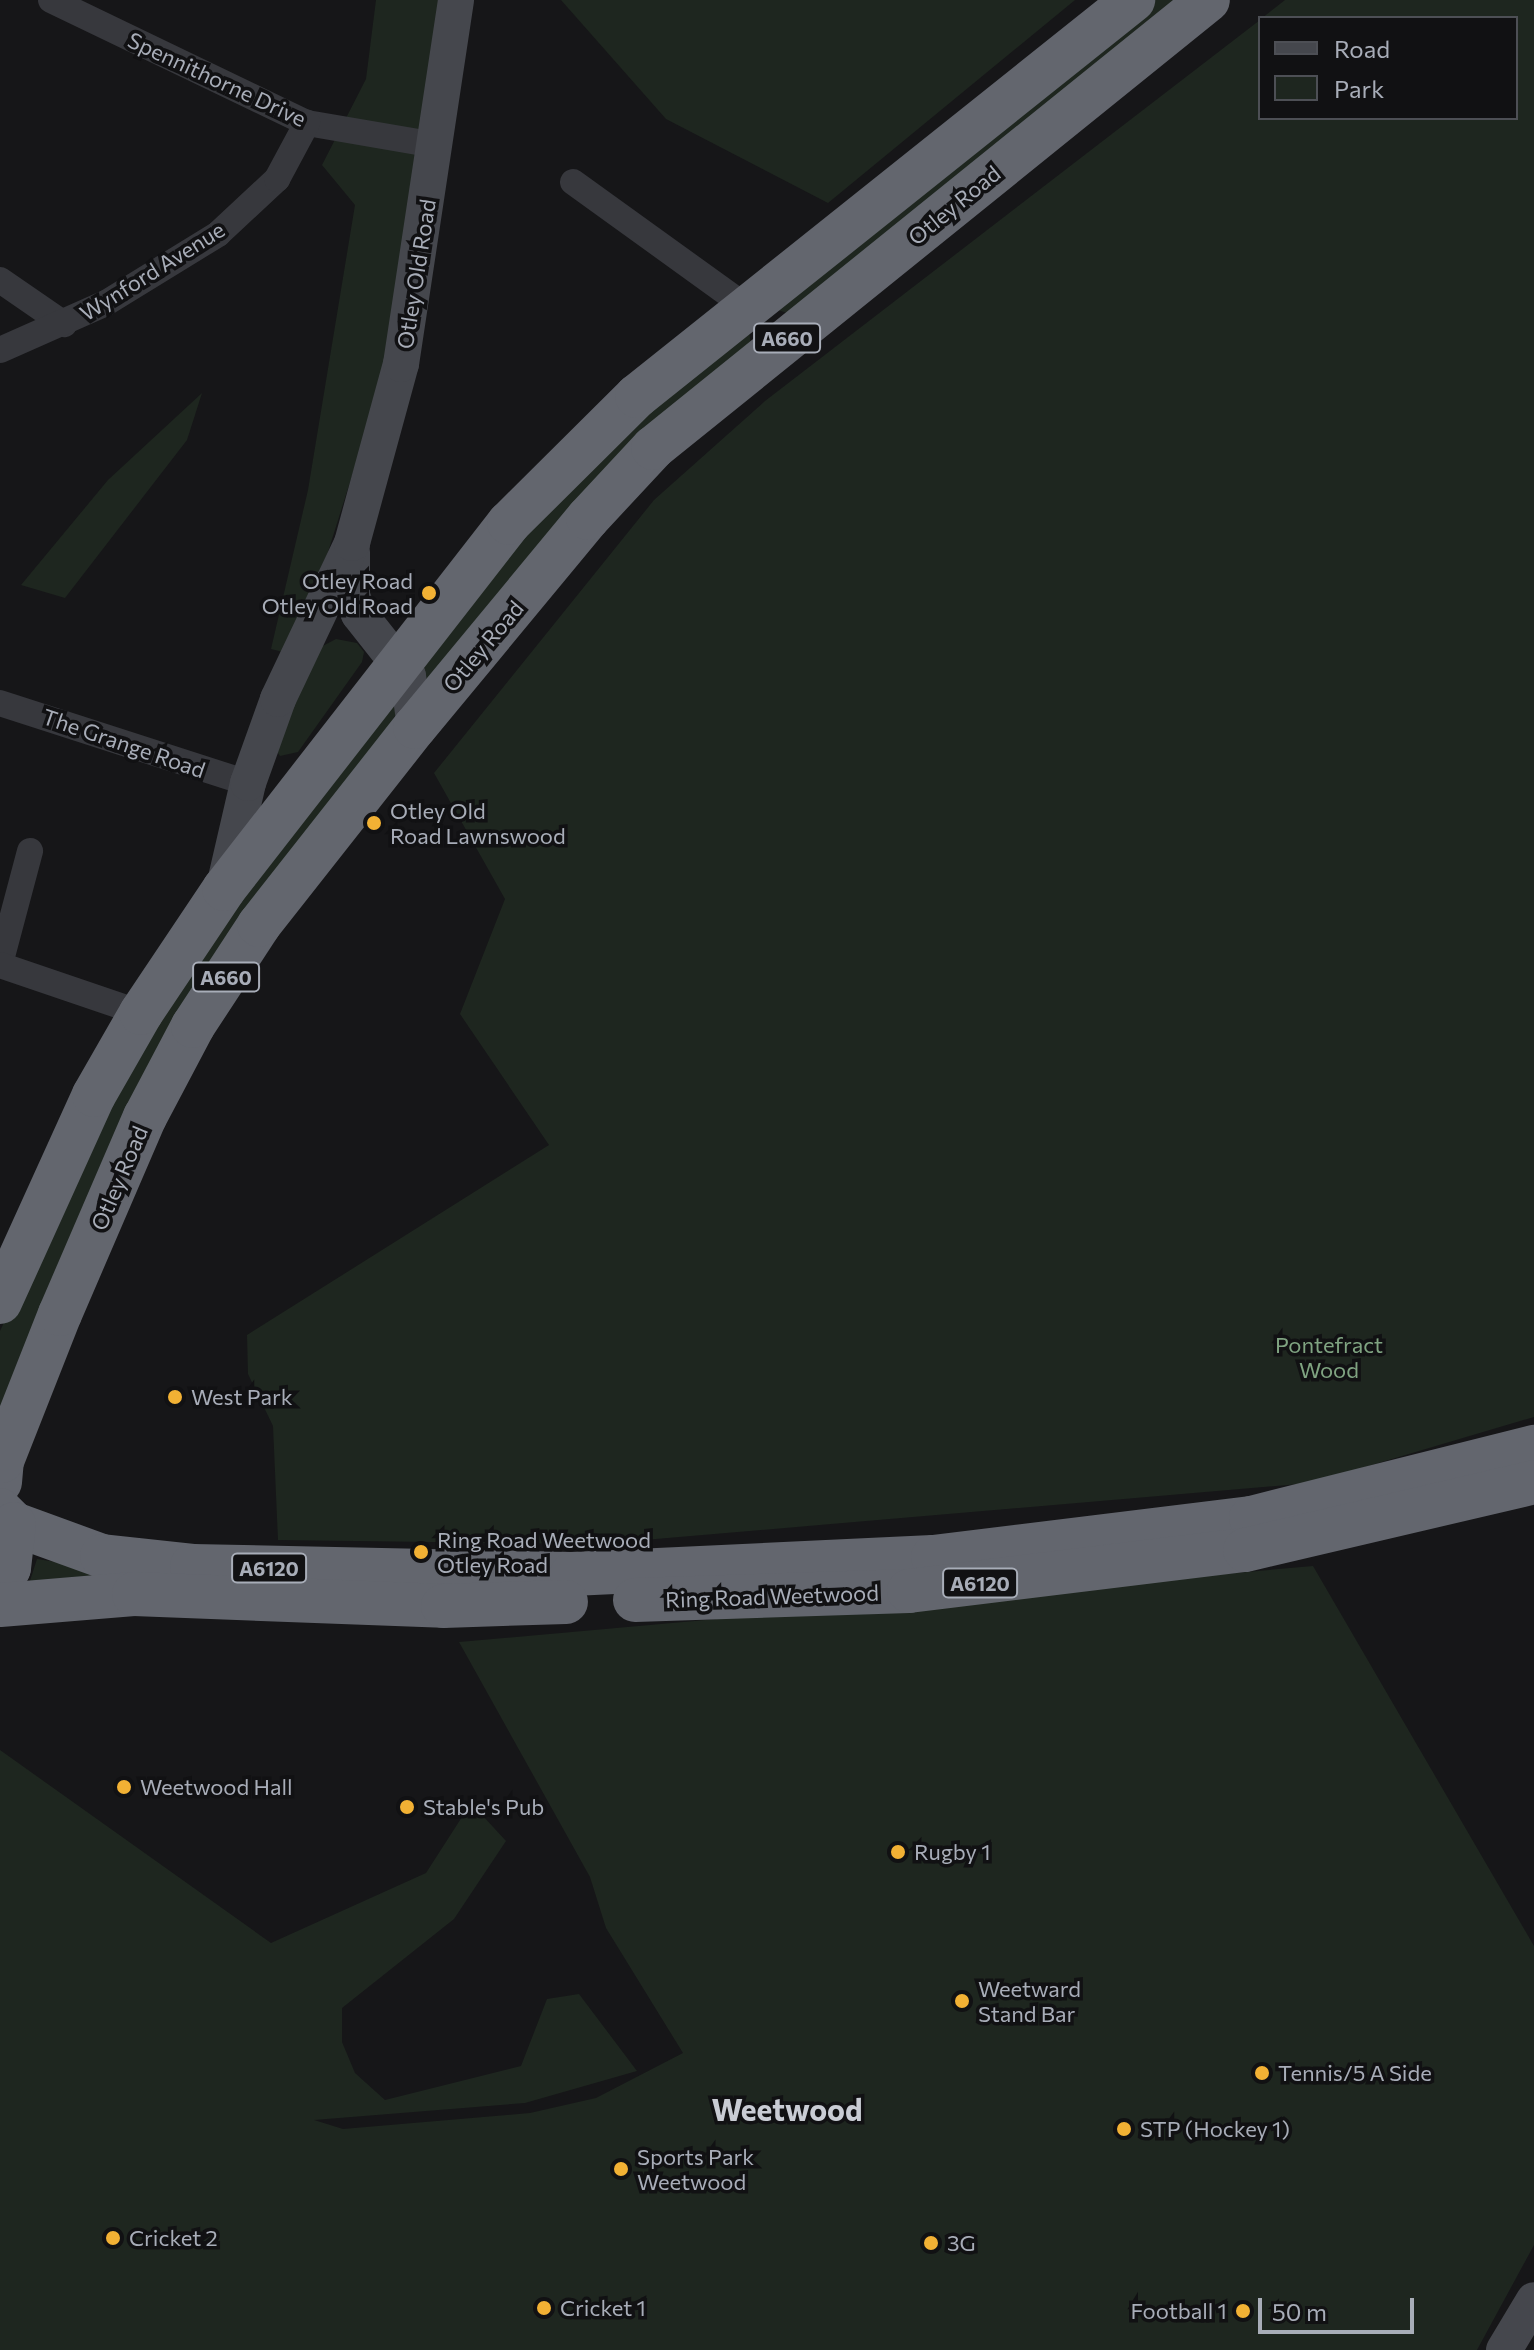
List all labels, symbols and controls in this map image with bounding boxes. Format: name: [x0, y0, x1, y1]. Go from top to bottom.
legend: [1258, 16, 1518, 120]
street label: Spennithorne Drive: [124, 26, 310, 132]
text: Road: [1334, 34, 1390, 63]
text: Park: [1334, 74, 1384, 103]
street label: Otley Road: [903, 160, 1005, 250]
street label: Otley Old Road: [391, 197, 441, 351]
street label: Wynford Avenue: [75, 216, 229, 326]
road number: A660: [753, 322, 821, 354]
place label: Otley Road Otley Old Road: [262, 567, 413, 618]
marker: Otley Road Otley Old Road: [420, 584, 438, 602]
street label: Otley Road: [437, 595, 529, 697]
street label: The Grange Road: [39, 703, 209, 783]
place label: Otley Old Road Lawnswood: [390, 797, 566, 848]
marker: Otley Old Road Lawnswood: [365, 814, 383, 832]
road number: A660: [192, 961, 260, 993]
street label: Otley Road: [85, 1122, 153, 1234]
park label: Pontefract Wood: [1275, 1331, 1383, 1382]
place label: West Park: [191, 1384, 293, 1410]
marker: West Park: [166, 1388, 184, 1406]
place label: Ring Road Weetwood Otley Road: [437, 1526, 651, 1578]
marker: Ring Road Weetwood Otley Road: [412, 1543, 430, 1561]
road number: A6120: [231, 1552, 307, 1584]
road number: A6120: [942, 1567, 1018, 1599]
street label: Ring Road Weetwood: [665, 1579, 879, 1613]
place label: Weetwood Hall: [140, 1774, 293, 1800]
marker: Weetwood Hall: [115, 1778, 133, 1796]
place label: Stable's Pub: [423, 1794, 544, 1820]
marker: Stable's Pub: [398, 1798, 416, 1816]
place label: Rugby 1: [914, 1839, 991, 1865]
marker: Rugby 1: [889, 1843, 907, 1861]
place label: Weetward Stand Bar: [978, 1975, 1081, 2026]
marker: Weetward Stand Bar: [953, 1992, 971, 2010]
place label: Tennis/5 A Side: [1278, 2060, 1432, 2086]
marker: Tennis/5 A Side: [1253, 2064, 1271, 2082]
district label: Weetwood: [711, 2091, 863, 2127]
place label: STP (Hockey 1): [1140, 2116, 1290, 2142]
marker: STP (Hockey 1): [1115, 2120, 1133, 2138]
place label: Sports Park Weetwood: [637, 2143, 754, 2194]
marker: Sports Park Weetwood: [612, 2160, 630, 2178]
place label: Cricket 2: [129, 2225, 218, 2251]
marker: Cricket 2: [104, 2229, 122, 2247]
place label: 3G: [947, 2230, 976, 2256]
marker: 3G: [922, 2234, 940, 2252]
scale bar: [1262, 2282, 1418, 2332]
place label: Cricket 1: [560, 2295, 646, 2321]
text: 50 m: [1272, 2297, 1327, 2326]
place label: Football 1: [1130, 2298, 1227, 2324]
marker: Cricket 1: [535, 2299, 553, 2317]
marker: Football 1: [1234, 2302, 1252, 2320]

